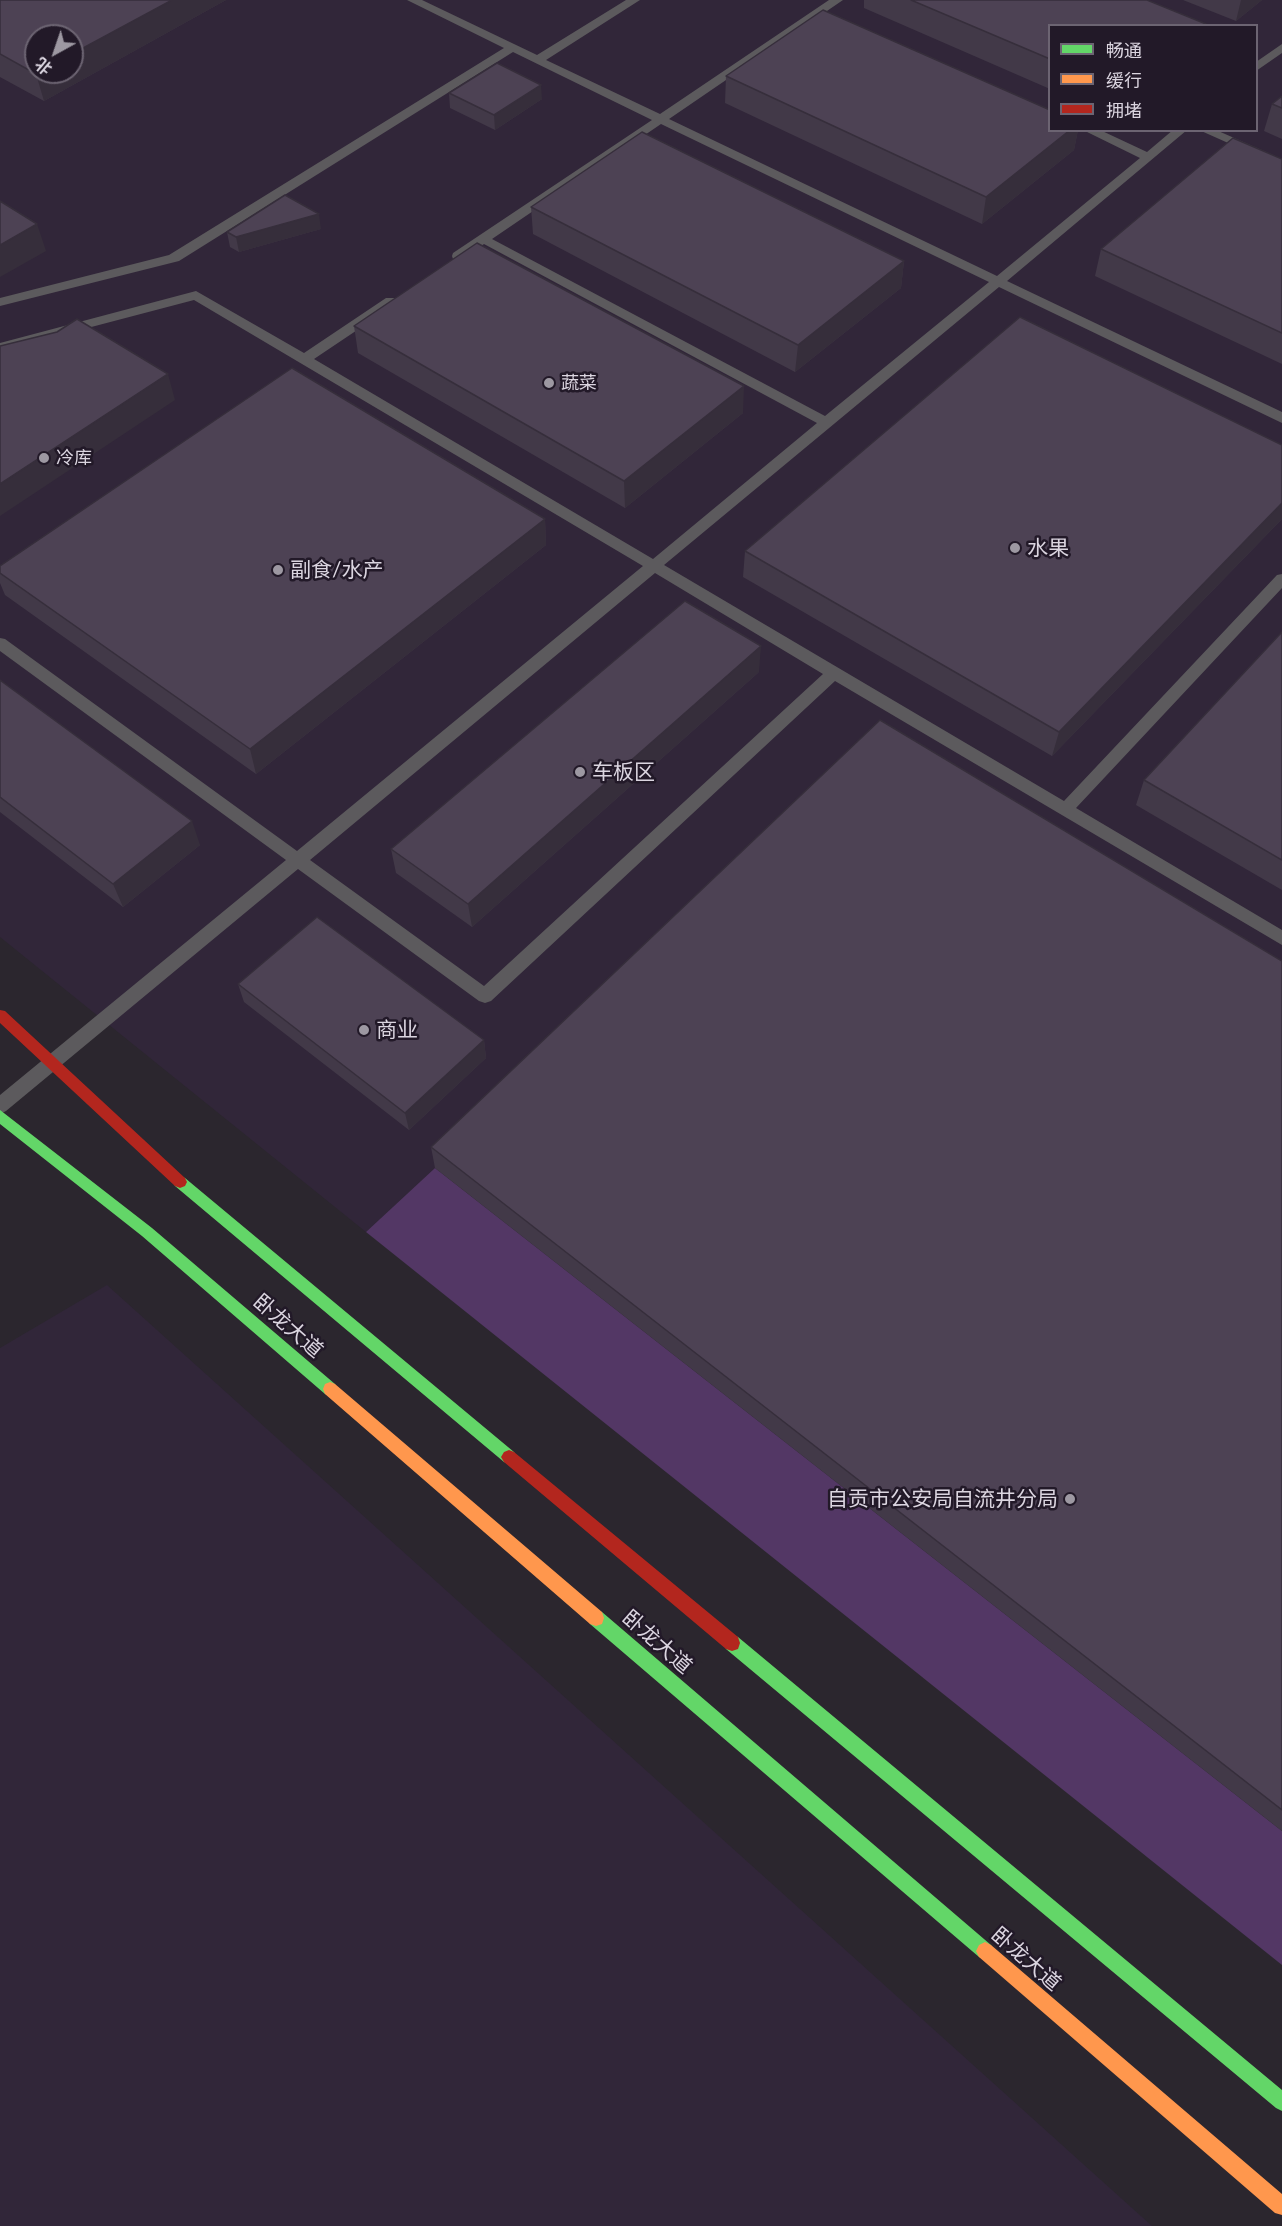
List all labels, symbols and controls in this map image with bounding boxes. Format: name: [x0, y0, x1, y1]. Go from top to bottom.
north arrow: [24, 24, 84, 84]
legend: [1048, 24, 1258, 132]
text: 畅通: [1106, 39, 1142, 61]
text: 北: [31, 54, 56, 79]
text: 缓行: [1106, 69, 1142, 91]
text: 拥堵: [1106, 99, 1142, 121]
place label: 蔬菜: [561, 372, 597, 394]
marker: 蔬菜: [542, 376, 556, 390]
place label: 冷库: [56, 447, 92, 469]
marker: 冷库: [37, 451, 51, 465]
place label: 水果: [1027, 535, 1069, 561]
marker: 水果: [1008, 541, 1022, 555]
place label: 副食/水产: [290, 557, 383, 583]
marker: 副食/水产: [271, 563, 285, 577]
place label: 车板区: [592, 759, 655, 785]
marker: 车板区: [573, 765, 587, 779]
place label: 商业: [376, 1017, 418, 1043]
marker: 商业: [357, 1023, 371, 1037]
street label: 卧龙大道: [248, 1289, 328, 1363]
place label: 自贡市公安局自流井分局: [827, 1486, 1058, 1512]
marker: 自贡市公安局自流井分局: [1063, 1492, 1077, 1506]
street label: 卧龙大道: [617, 1605, 697, 1679]
street label: 卧龙大道: [986, 1922, 1066, 1996]

